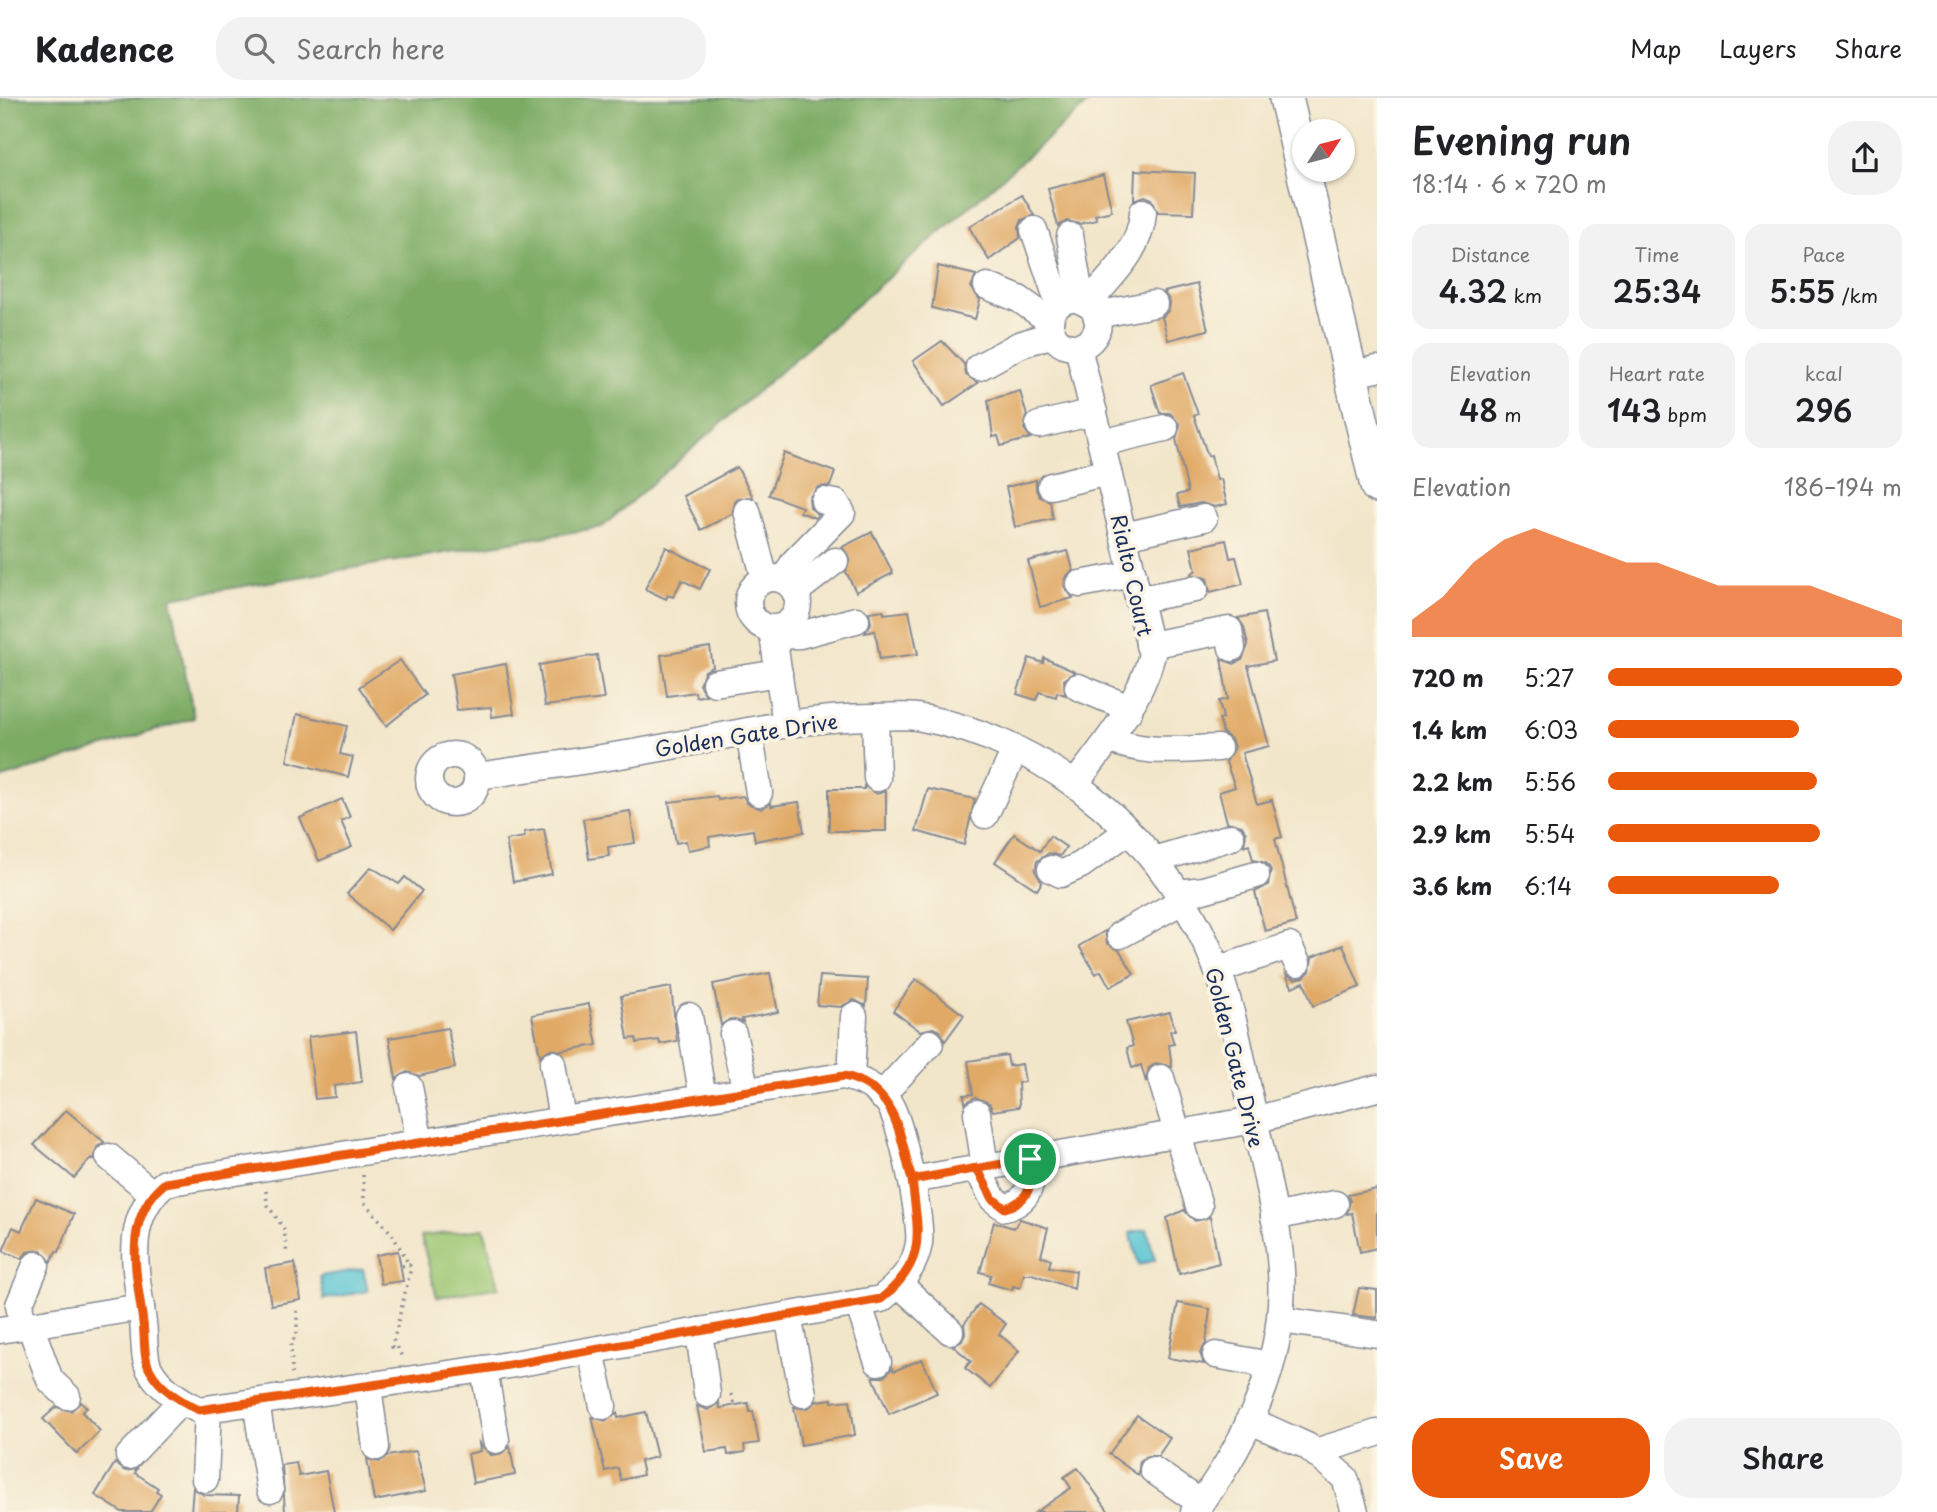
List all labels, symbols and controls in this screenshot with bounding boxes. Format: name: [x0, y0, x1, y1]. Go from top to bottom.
search box: [216, 17, 706, 80]
text: Kadence: [35, 23, 174, 73]
icon: search: [240, 29, 278, 67]
text: Search here: [296, 29, 445, 68]
text: Map: [1630, 30, 1681, 66]
text: Layers: [1719, 30, 1796, 66]
text: Share: [1834, 30, 1902, 66]
text: Evening run: [1412, 111, 1631, 168]
north arrow: [1292, 119, 1354, 182]
map controls: [1292, 119, 1355, 182]
button: share: [1828, 121, 1902, 195]
text: 18:14 · 6 × 720 m: [1412, 166, 1607, 201]
text: Distance: [1450, 240, 1530, 268]
text: Time: [1635, 240, 1679, 268]
text: Pace: [1802, 240, 1845, 268]
text: 4.32: [1439, 268, 1507, 313]
text: 25:34: [1613, 268, 1701, 313]
text: 5:55: [1769, 268, 1836, 313]
text: km: [1507, 281, 1542, 309]
text: /km: [1836, 281, 1878, 309]
text: Elevation: [1449, 359, 1531, 387]
text: Heart rate: [1609, 359, 1705, 387]
text: kcal: [1805, 359, 1843, 387]
text: 48: [1459, 387, 1498, 432]
text: 143: [1607, 387, 1661, 432]
text: 296: [1795, 387, 1852, 432]
text: m: [1498, 400, 1522, 428]
text: bpm: [1661, 400, 1707, 428]
text: Elevation: [1412, 469, 1511, 504]
text: 186–194 m: [1784, 469, 1902, 504]
street label: Rialto Court: [1103, 511, 1163, 639]
text: 720 m: [1412, 660, 1484, 695]
text: 5:27: [1524, 660, 1574, 695]
street label: Golden Gate Drive: [652, 704, 840, 764]
text: 1.4 km: [1412, 712, 1487, 747]
text: 6:03: [1524, 712, 1578, 747]
text: 2.2 km: [1412, 764, 1493, 799]
text: 5:56: [1524, 764, 1576, 799]
text: 2.9 km: [1412, 816, 1491, 851]
text: 5:54: [1524, 816, 1575, 851]
text: 3.6 km: [1412, 868, 1492, 903]
text: 6:14: [1524, 868, 1572, 903]
street label: Golden Gate Drive: [1198, 964, 1274, 1150]
pin: [1000, 1129, 1060, 1189]
icon: arrive: [1011, 1140, 1049, 1178]
button: Save: [1412, 1418, 1650, 1498]
button: Share: [1664, 1418, 1902, 1498]

